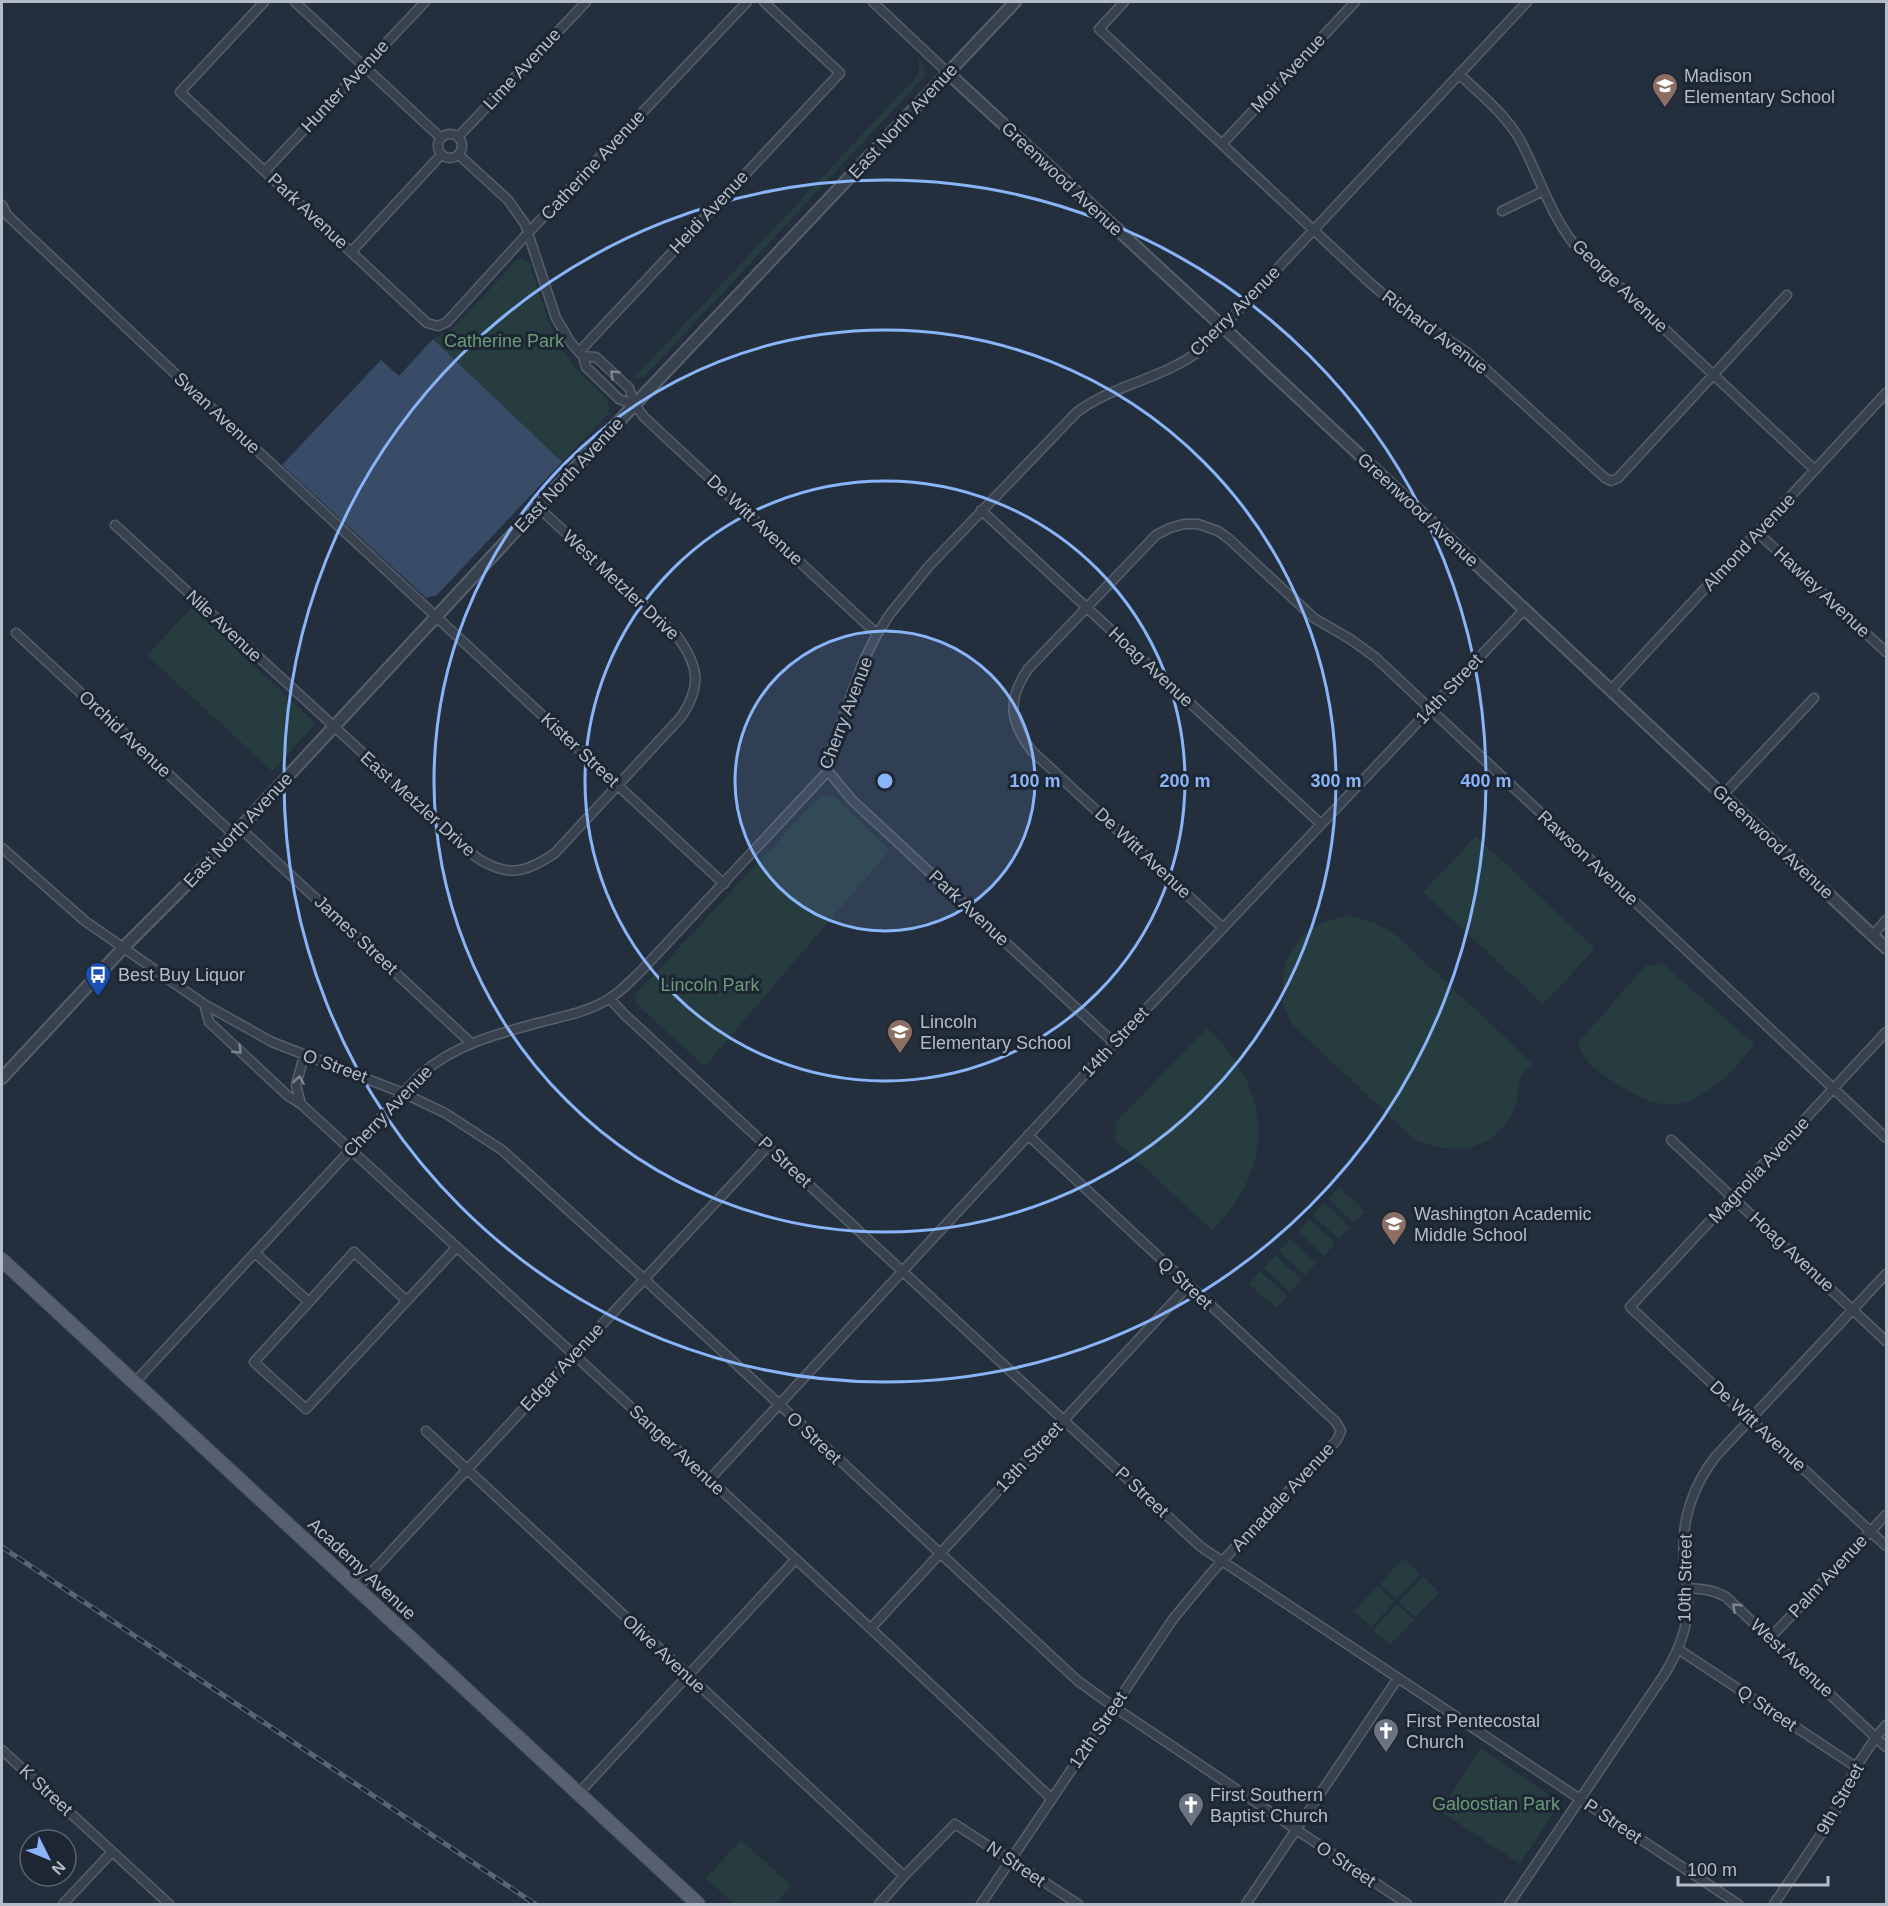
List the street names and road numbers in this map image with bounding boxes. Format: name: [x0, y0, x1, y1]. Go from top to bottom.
street label: Lime Avenue: [479, 24, 565, 114]
street label: Moir Avenue: [1247, 30, 1329, 116]
street label: Hunter Avenue: [297, 36, 393, 136]
street label: East North Avenue: [845, 59, 961, 183]
street label: Catherine Avenue: [537, 106, 649, 224]
street label: Greenwood Avenue: [997, 118, 1127, 240]
street label: Heidi Avenue: [666, 167, 752, 257]
street label: Park Avenue: [264, 169, 352, 253]
street label: George Avenue: [1568, 235, 1672, 337]
street label: Cherry Avenue: [1186, 262, 1284, 360]
street label: Richard Avenue: [1378, 286, 1492, 378]
street label: Swan Avenue: [170, 368, 264, 458]
street label: East North Avenue: [511, 413, 627, 537]
street label: Greenwood Avenue: [1353, 449, 1483, 571]
street label: De Witt Avenue: [703, 470, 807, 570]
street label: Almond Avenue: [1699, 489, 1799, 595]
street label: West Metzler Drive: [559, 526, 683, 644]
street label: Hawley Avenue: [1770, 542, 1874, 642]
street label: Nile Avenue: [182, 586, 266, 666]
street label: Hoag Avenue: [1105, 623, 1197, 711]
street label: 14th Street: [1412, 650, 1486, 728]
street label: Cherry Avenue: [815, 654, 877, 772]
street label: Orchid Avenue: [75, 687, 175, 781]
street label: Kister Street: [537, 709, 623, 791]
street label: East Metzler Drive: [357, 747, 479, 861]
street label: East North Avenue: [180, 768, 296, 892]
street label: Greenwood Avenue: [1708, 781, 1838, 903]
street label: De Witt Avenue: [1091, 803, 1195, 903]
street label: Rawson Avenue: [1534, 806, 1642, 910]
street label: Park Avenue: [925, 866, 1013, 950]
street label: James Street: [310, 892, 402, 978]
street label: 14th Street: [1078, 1003, 1152, 1081]
street label: O Street: [300, 1045, 370, 1087]
street label: Cherry Avenue: [340, 1061, 436, 1161]
street label: Magnolia Avenue: [1705, 1113, 1813, 1227]
street label: P Street: [755, 1133, 815, 1191]
street label: Hoag Avenue: [1746, 1208, 1838, 1296]
street label: Q Street: [1154, 1253, 1216, 1313]
street label: Edgar Avenue: [516, 1319, 608, 1415]
street label: De Witt Avenue: [1706, 1376, 1810, 1476]
street label: Sanger Avenue: [625, 1401, 729, 1499]
street label: O Street: [783, 1408, 845, 1468]
street label: 13th Street: [992, 1418, 1066, 1496]
street label: Annadale Avenue: [1228, 1439, 1338, 1555]
street label: P Street: [1112, 1463, 1172, 1521]
street label: Academy Avenue: [304, 1514, 420, 1624]
street label: Palm Avenue: [1785, 1531, 1871, 1621]
street label: 10th Street: [1674, 1534, 1696, 1622]
street label: Olive Avenue: [619, 1611, 709, 1697]
street label: West Avenue: [1747, 1615, 1837, 1701]
street label: Q Street: [1734, 1681, 1800, 1735]
street label: 12th Street: [1065, 1688, 1131, 1772]
street label: 9th Street: [1812, 1760, 1868, 1838]
street label: K Street: [15, 1761, 77, 1819]
street label: P Street: [1581, 1795, 1645, 1847]
street label: N Street: [983, 1837, 1049, 1891]
street label: O Street: [1313, 1837, 1379, 1891]

